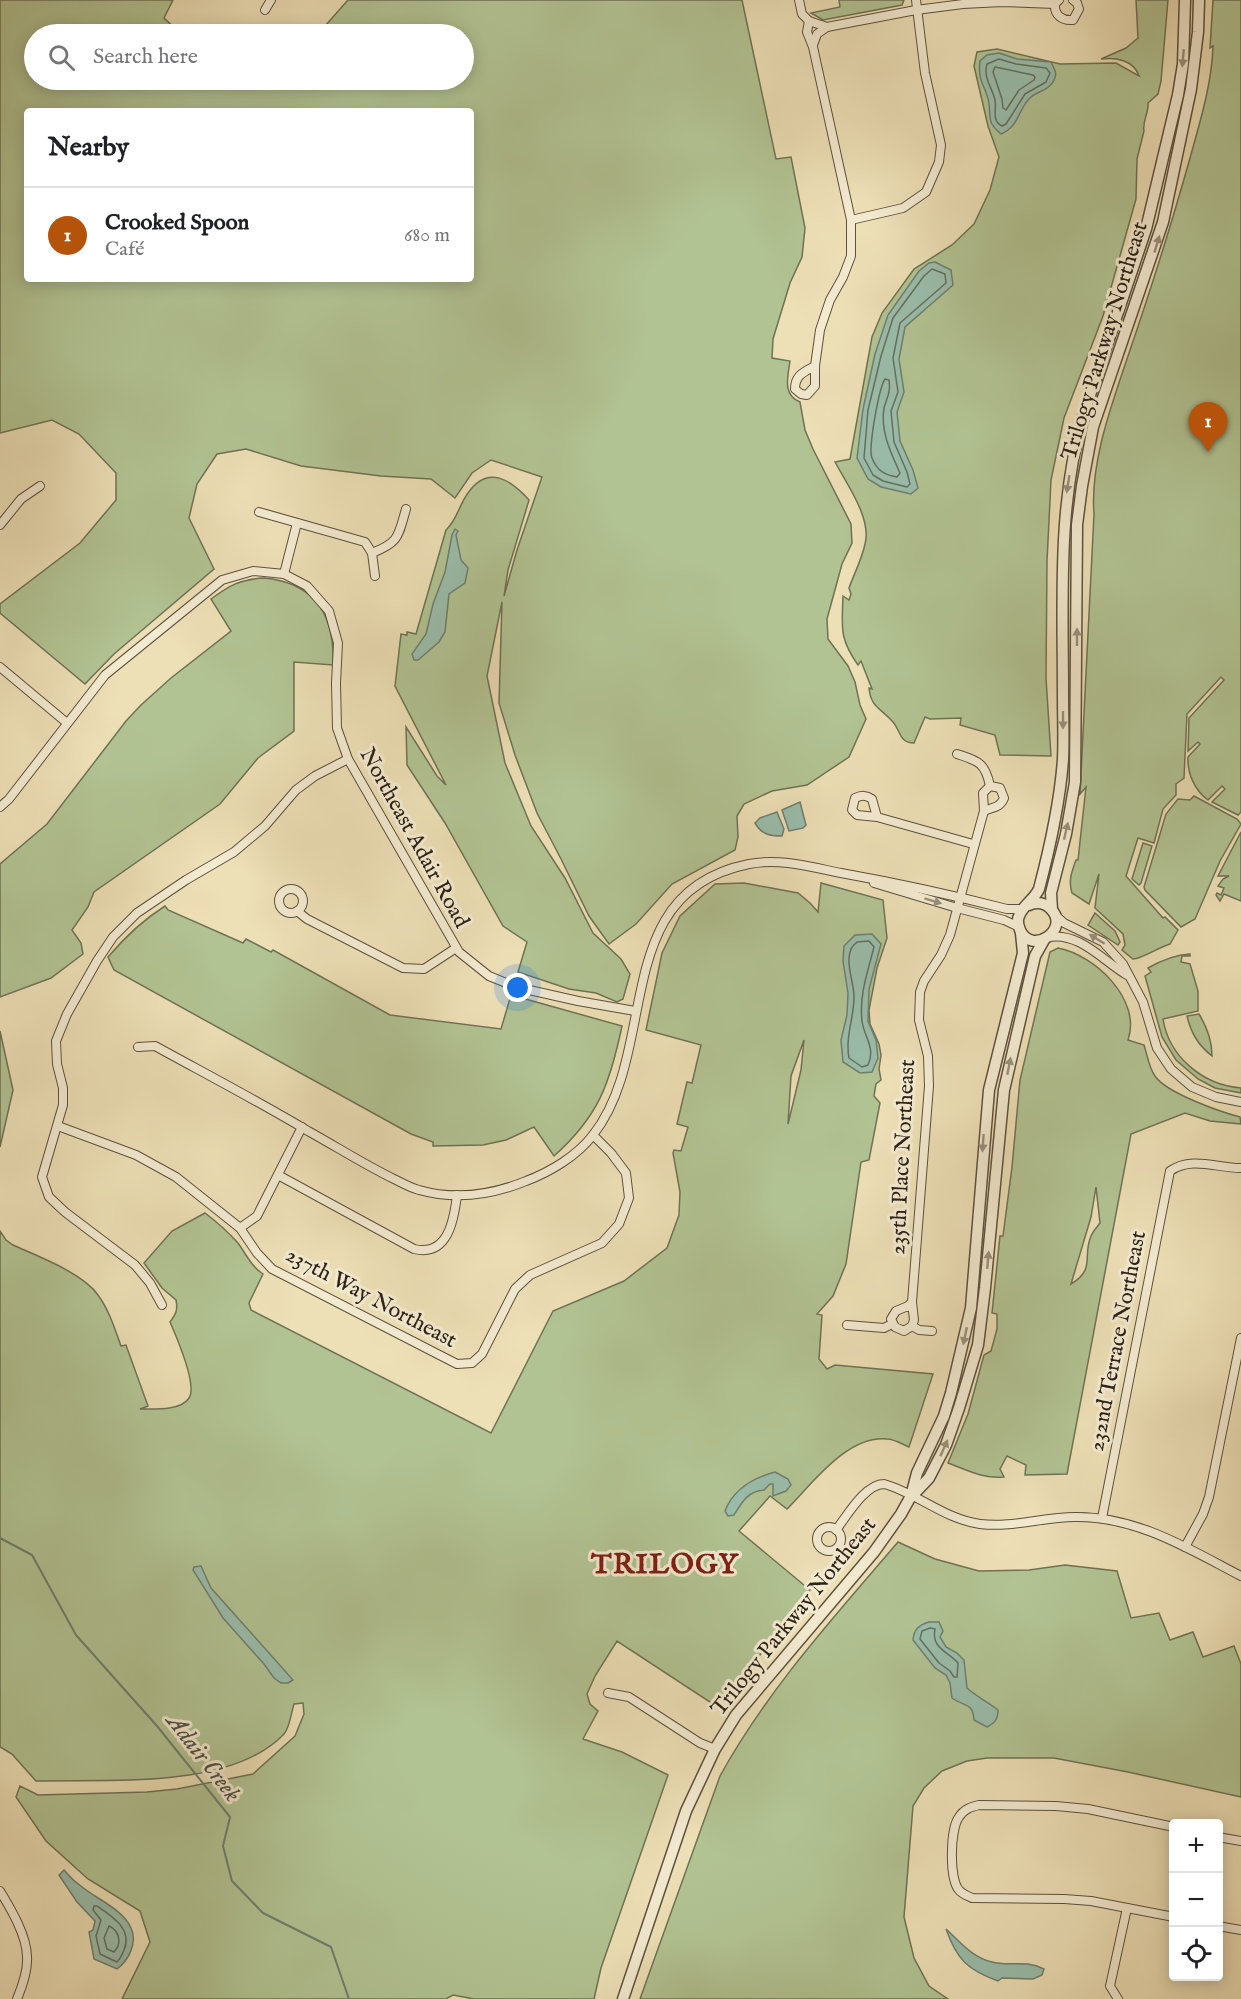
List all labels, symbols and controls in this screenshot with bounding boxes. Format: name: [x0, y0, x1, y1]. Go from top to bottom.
search box: [24, 24, 474, 90]
icon: search: [45, 41, 78, 74]
text: Search here: [93, 43, 198, 71]
one-way arrow: [1178, 49, 1188, 68]
text: Nearby: [48, 131, 129, 164]
text: Crooked Spoon: [105, 209, 249, 237]
street label: Trilogy Parkway Northeast: [1055, 218, 1155, 464]
text: 1: [64, 223, 71, 248]
text: 680 m: [404, 223, 450, 248]
one-way arrow: [1153, 235, 1162, 253]
text: Café: [105, 237, 144, 262]
pin: 1: [1188, 402, 1228, 452]
one-way arrow: [1064, 474, 1073, 493]
one-way arrow: [1072, 627, 1081, 646]
one-way arrow: [1058, 711, 1068, 730]
street label: Northeast Adair Road: [353, 743, 475, 933]
one-way arrow: [1062, 822, 1072, 840]
one-way arrow: [924, 897, 942, 906]
one-way arrow: [1088, 933, 1105, 944]
your location: [503, 973, 532, 1002]
one-way arrow: [1004, 1057, 1014, 1075]
street label: 235th Place Northeast: [884, 1058, 922, 1255]
one-way arrow: [979, 1133, 988, 1152]
street label: 232nd Terrace Northeast: [1083, 1228, 1153, 1453]
street label: 237th Way Northeast: [281, 1241, 462, 1355]
one-way arrow: [983, 1250, 993, 1269]
one-way arrow: [960, 1327, 969, 1346]
one-way arrow: [939, 1440, 948, 1457]
street label: Trilogy Parkway Northeast: [705, 1512, 883, 1722]
district label: TRILOGY: [590, 1548, 739, 1583]
water label: Adair Creek: [157, 1705, 247, 1809]
map controls: [1169, 1819, 1223, 1981]
button: +: [1169, 1819, 1223, 1873]
button: −: [1169, 1873, 1223, 1927]
button: locate: [1169, 1927, 1223, 1981]

